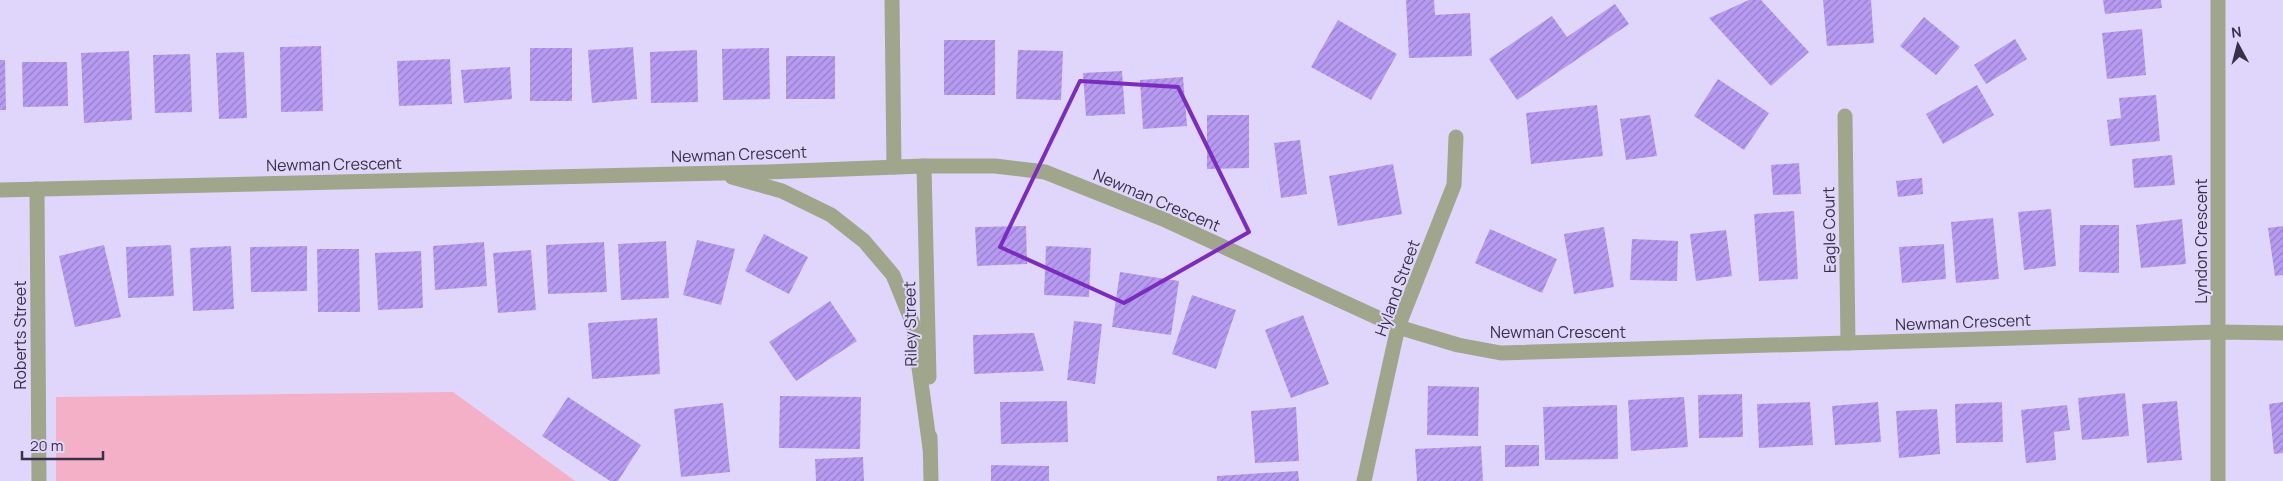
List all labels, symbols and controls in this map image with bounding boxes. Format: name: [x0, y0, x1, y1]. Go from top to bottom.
north arrow: [2213, 20, 2263, 70]
text: N: [2230, 22, 2243, 42]
street label: Newman Crescent: [671, 141, 807, 167]
street label: Newman Crescent: [266, 152, 402, 176]
street label: Newman Crescent: [1090, 163, 1224, 237]
street label: Lyndon Crescent: [2190, 178, 2212, 304]
street label: Eagle Court: [1817, 187, 1841, 273]
street label: Hyland Street: [1369, 237, 1425, 339]
street label: Roberts Street: [9, 280, 31, 390]
street label: Riley Street: [898, 281, 922, 367]
street label: Newman Crescent: [1895, 309, 2031, 335]
street label: Newman Crescent: [1490, 321, 1626, 343]
scale bar: [22, 428, 104, 460]
text: 20 m: [30, 435, 63, 456]

